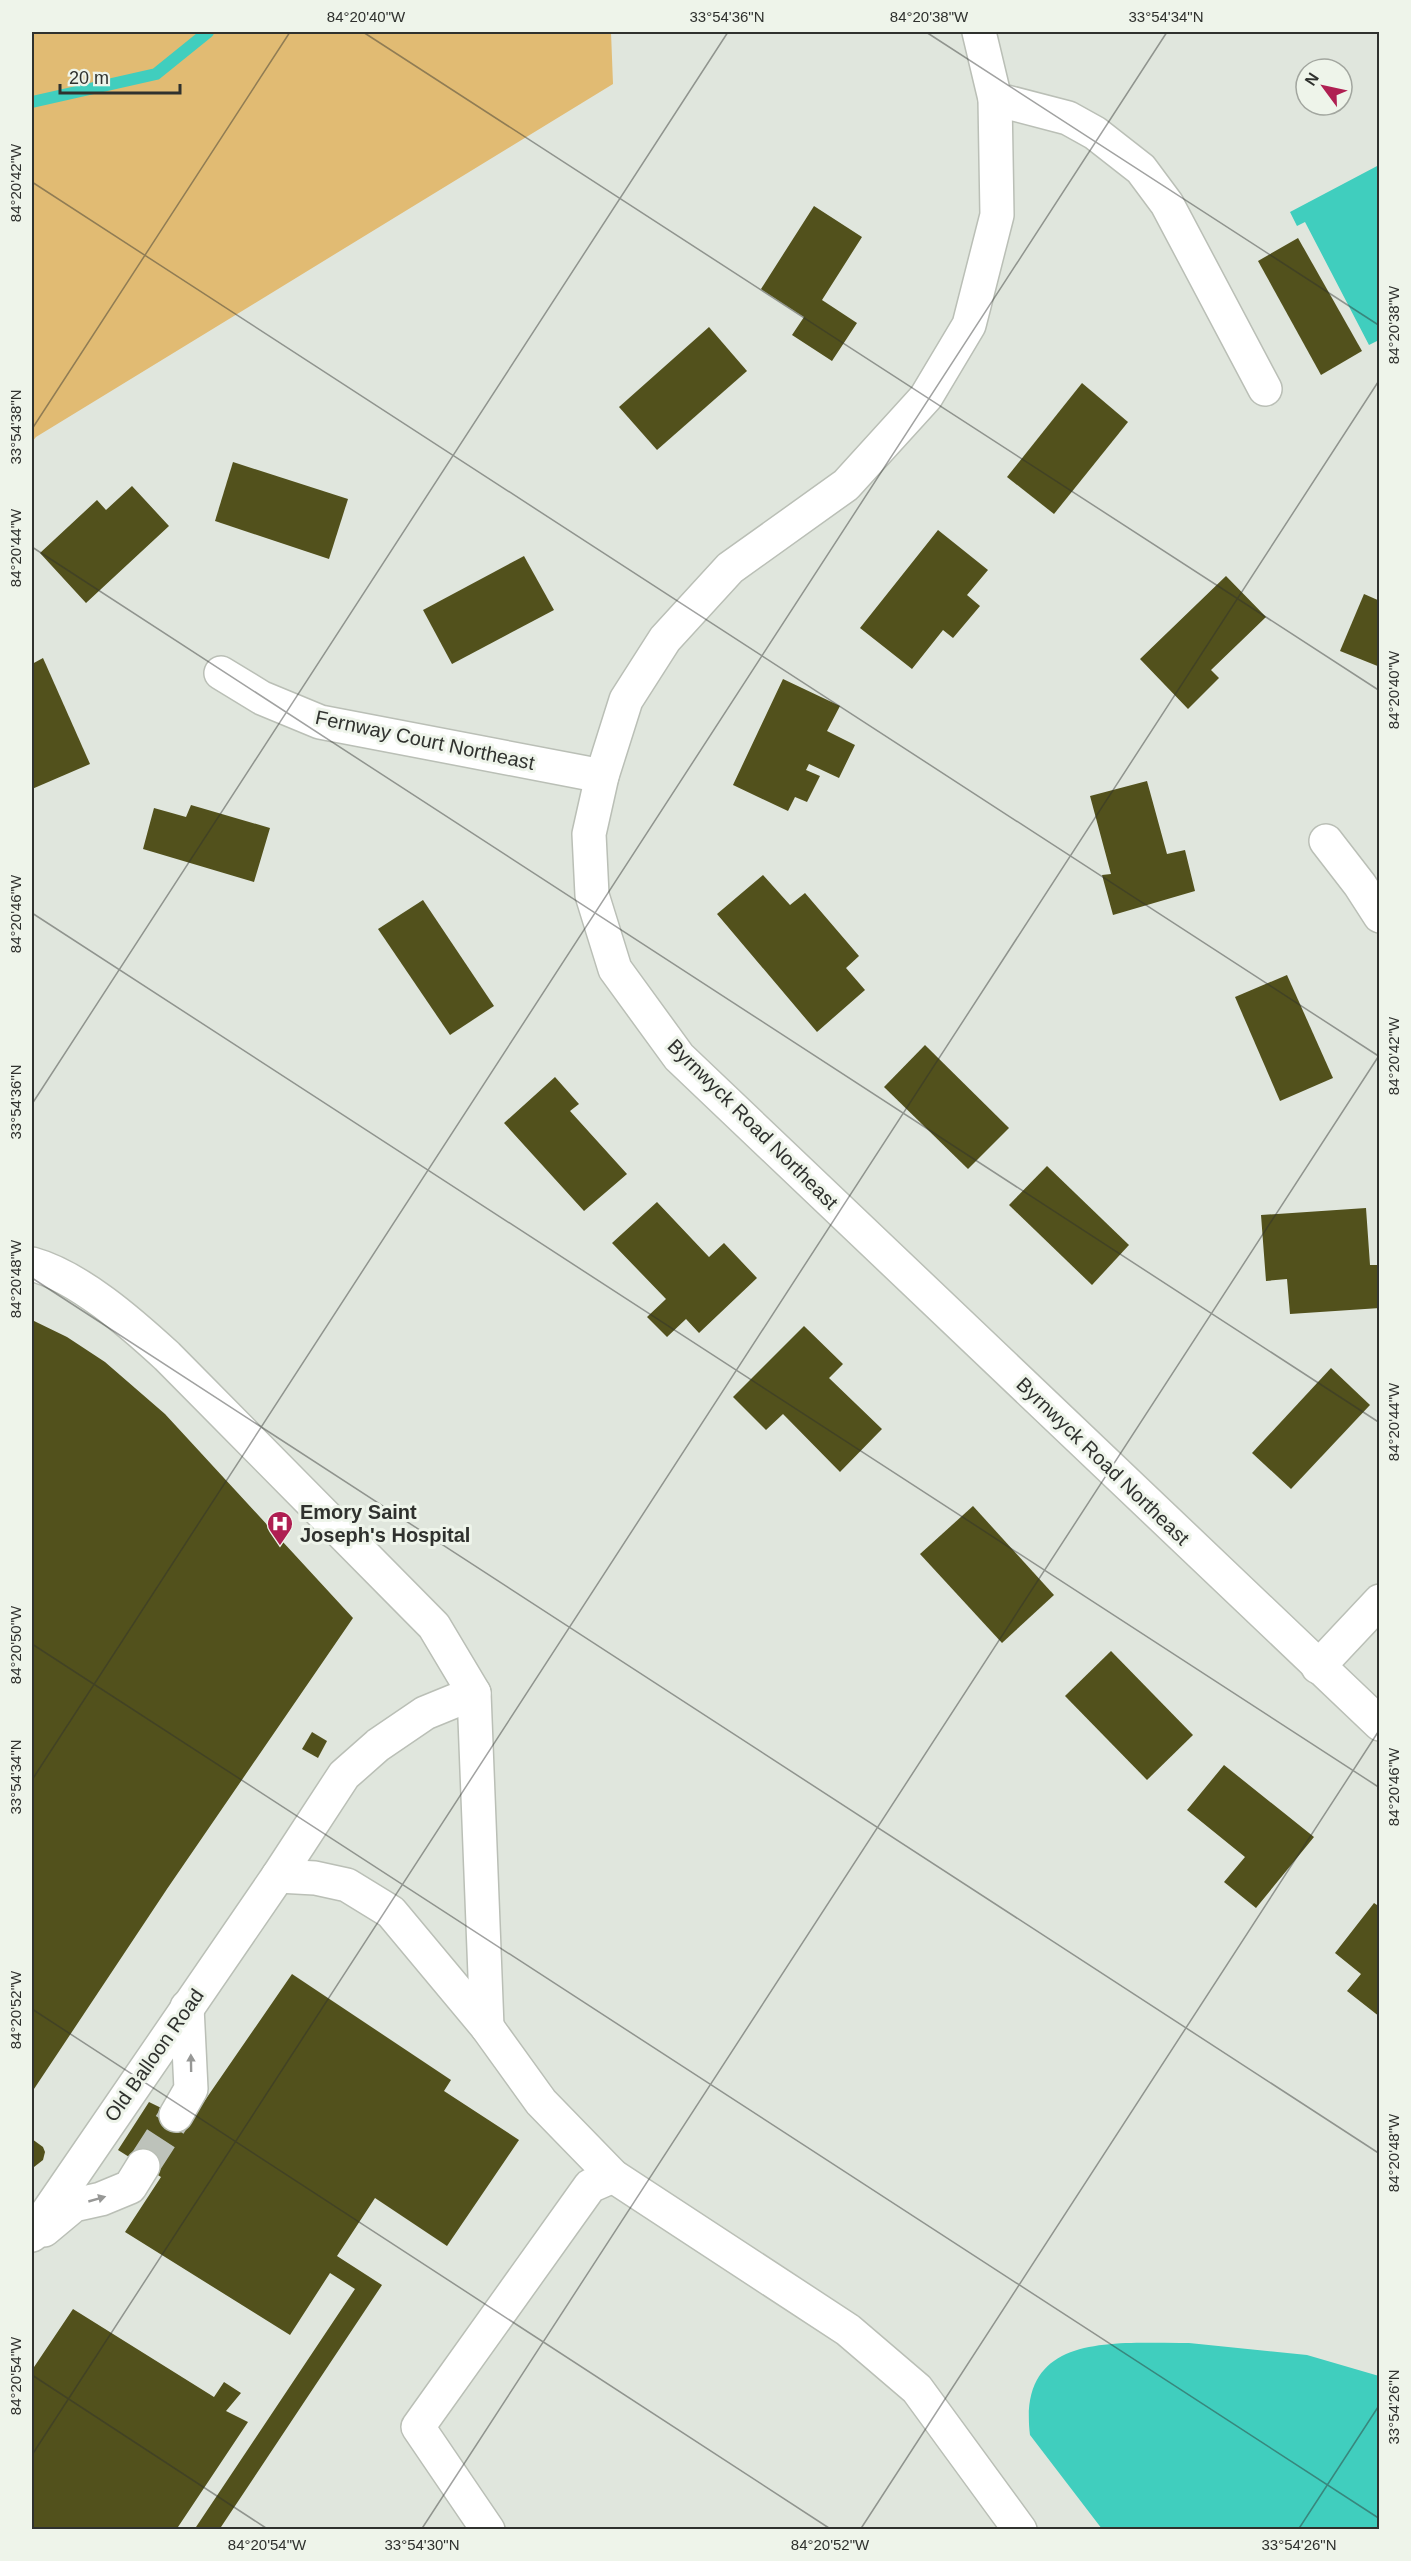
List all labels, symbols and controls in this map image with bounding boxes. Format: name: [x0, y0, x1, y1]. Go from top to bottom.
text: 84°20'40"W: [327, 8, 406, 25]
text: 33°54'36"N: [689, 8, 765, 25]
text: 84°20'38"W: [890, 8, 969, 25]
text: 33°54'34"N: [1128, 8, 1204, 25]
scale bar: [60, 57, 180, 95]
north arrow: [1294, 57, 1354, 117]
text: 20 m: [69, 68, 109, 88]
text: N: [1302, 70, 1322, 89]
text: 84°20'42"W: [7, 143, 24, 222]
text: 84°20'38"W: [1385, 285, 1402, 364]
text: 33°54'38"N: [7, 389, 24, 465]
text: 84°20'44"W: [7, 508, 24, 587]
text: 84°20'40"W: [1385, 650, 1402, 729]
street label: Fernway Court Northeast: [313, 706, 537, 774]
text: 84°20'46"W: [7, 874, 24, 953]
text: 84°20'42"W: [1385, 1016, 1402, 1095]
street label: Byrnwyck Road Northeast: [663, 1034, 843, 1214]
text: 33°54'36"N: [7, 1064, 24, 1140]
text: 84°20'48"W: [7, 1239, 24, 1318]
street label: Byrnwyck Road Northeast: [1012, 1373, 1194, 1550]
text: 84°20'44"W: [1385, 1382, 1402, 1461]
place label: Emory Saint Joseph's Hospital: [300, 1501, 470, 1546]
hospital icon: Emory Saint Joseph's Hospital: [265, 1509, 295, 1547]
text: 84°20'50"W: [7, 1605, 24, 1684]
text: 33°54'34"N: [7, 1739, 24, 1815]
text: 84°20'46"W: [1385, 1747, 1402, 1826]
text: 84°20'52"W: [7, 1970, 24, 2049]
street label: Old Balloon Road: [100, 1984, 208, 2126]
one-way arrow: [186, 2054, 196, 2073]
text: 84°20'48"W: [1385, 2113, 1402, 2192]
one-way arrow: [88, 2194, 106, 2203]
text: 84°20'54"W: [7, 2336, 24, 2415]
text: 33°54'26"N: [1385, 2369, 1402, 2445]
text: 84°20'54"W: [228, 2536, 307, 2553]
text: 33°54'30"N: [384, 2536, 460, 2553]
text: 84°20'52"W: [791, 2536, 870, 2553]
text: 33°54'26"N: [1261, 2536, 1337, 2553]

